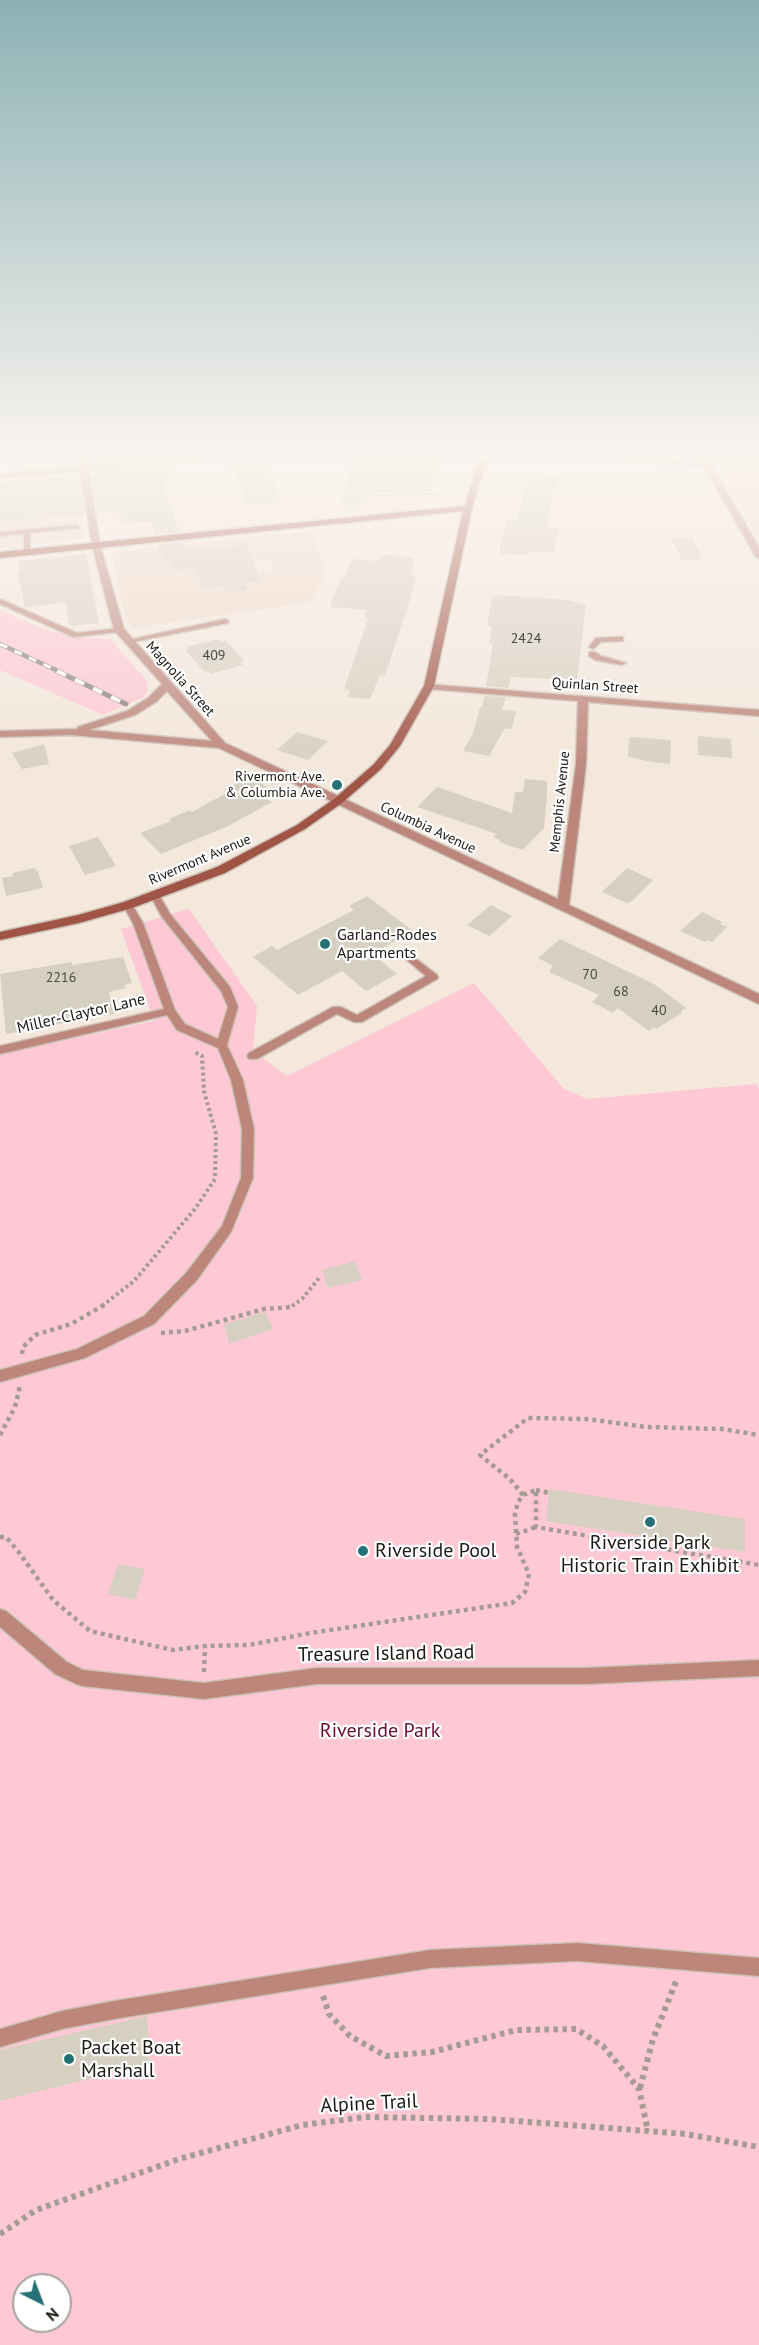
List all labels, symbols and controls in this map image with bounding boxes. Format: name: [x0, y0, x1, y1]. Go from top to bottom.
house number: 2424: [511, 631, 541, 647]
street label: Magnolia Street: [142, 638, 218, 720]
house number: 409: [203, 648, 225, 664]
street label: Quinlan Street: [551, 675, 639, 697]
street label: Memphis Avenue: [546, 750, 574, 854]
place label: Rivermont Ave. & Columbia Ave.: [225, 769, 325, 802]
marker: Rivermont Ave. & Columbia Ave.: [330, 778, 344, 792]
street label: Columbia Avenue: [377, 798, 479, 858]
street label: Rivermont Avenue: [146, 831, 254, 889]
place label: Garland-Rodes Apartments: [337, 925, 437, 963]
marker: Garland-Rodes Apartments: [318, 937, 332, 951]
house number: 70: [582, 967, 598, 983]
house number: 2216: [46, 970, 76, 986]
house number: 68: [613, 984, 629, 1000]
street label: Miller-Claytor Lane: [15, 990, 147, 1038]
house number: 40: [651, 1003, 667, 1019]
marker: Riverside Park Historic Train Exhibit: [643, 1515, 657, 1529]
place label: Riverside Park Historic Train Exhibit: [561, 1531, 739, 1578]
place label: Riverside Pool: [375, 1539, 496, 1563]
marker: Riverside Pool: [356, 1544, 370, 1558]
street label: Treasure Island Road: [297, 1640, 475, 1668]
park label: Riverside Park: [320, 1719, 440, 1743]
place label: Packet Boat Marshall: [81, 2036, 181, 2083]
marker: Packet Boat Marshall: [62, 2052, 76, 2066]
street label: Alpine Trail: [320, 2089, 418, 2119]
north arrow: [12, 2273, 72, 2333]
text: N: [42, 2304, 63, 2326]

